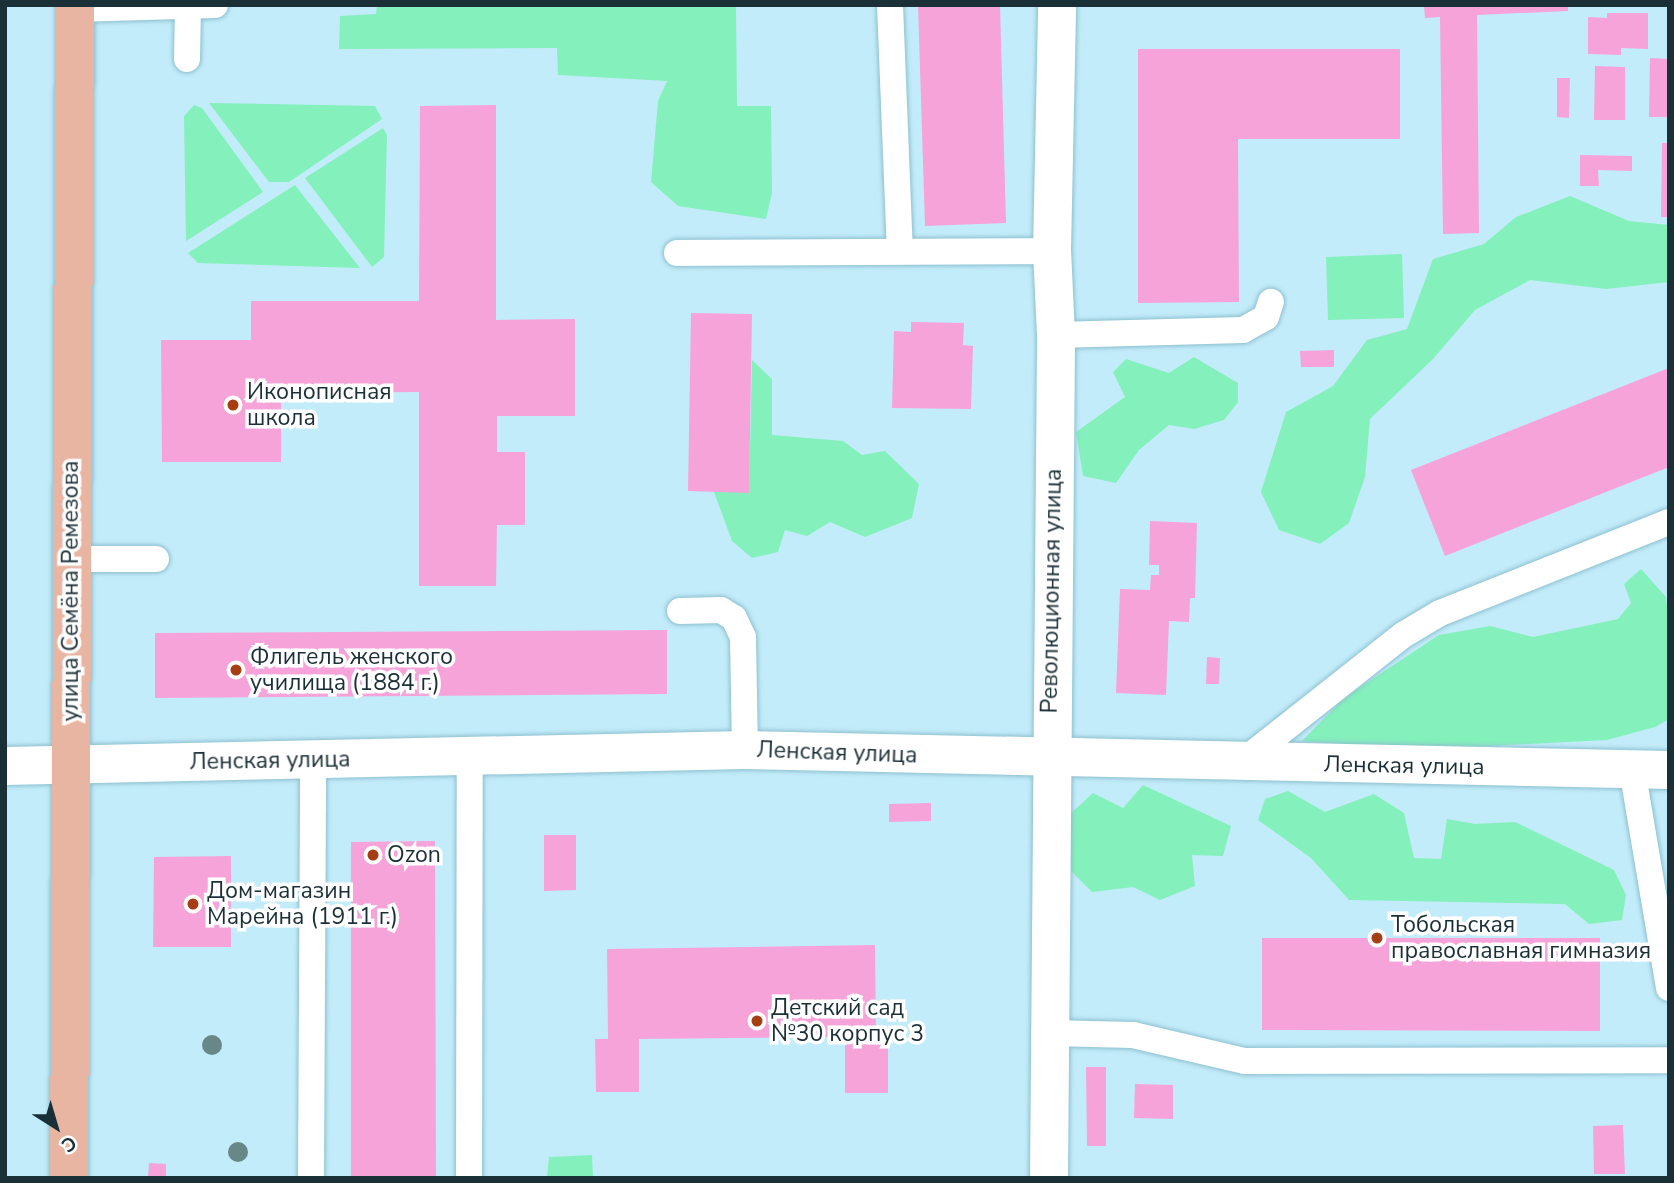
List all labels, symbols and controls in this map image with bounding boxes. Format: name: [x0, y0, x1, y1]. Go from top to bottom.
place label: Иконописная школа: [247, 378, 392, 432]
marker: Иконописная школа: [225, 397, 241, 413]
street label: улица Семёна Ремезова: [57, 461, 85, 721]
street label: Революционная улица: [1036, 468, 1068, 714]
place label: Флигель женского училища (1884 г.): [250, 643, 453, 697]
marker: Флигель женского училища (1884 г.): [228, 662, 244, 678]
street label: Ленская улица: [756, 736, 918, 770]
street label: Ленская улица: [189, 746, 351, 776]
street label: Ленская улица: [1323, 751, 1485, 781]
place label: Ozon: [387, 841, 441, 869]
marker: Ozon: [365, 847, 381, 863]
place label: Дом-магазин Марейна (1911 г.): [207, 877, 398, 931]
marker: Дом-магазин Марейна (1911 г.): [185, 896, 201, 912]
place label: Тобольская православная гимназия: [1391, 911, 1651, 965]
marker: Тобольская православная гимназия: [1369, 930, 1385, 946]
place label: Детский сад №30 корпус 3: [771, 994, 924, 1048]
marker: Детский сад №30 корпус 3: [749, 1013, 765, 1029]
north arrow: [21, 1092, 91, 1162]
text: С: [56, 1130, 82, 1158]

